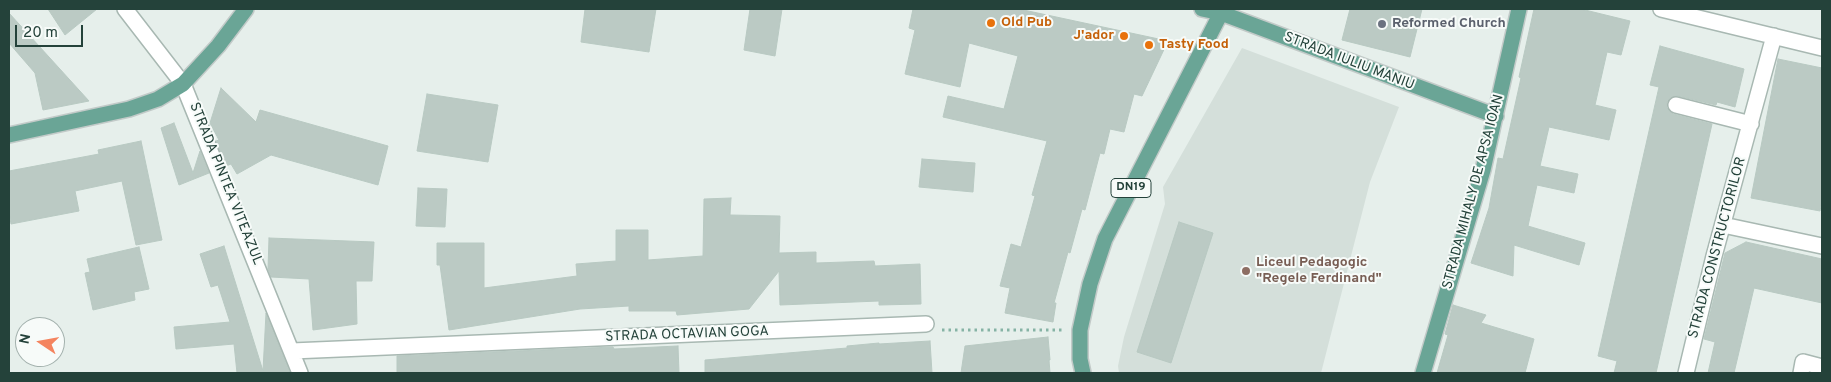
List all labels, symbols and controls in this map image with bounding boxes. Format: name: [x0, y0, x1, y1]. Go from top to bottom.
scale bar: [18, 15, 85, 47]
place label: Old Pub: [1001, 15, 1052, 31]
place label: Reformed Church: [1392, 16, 1506, 32]
marker: Old Pub: [985, 17, 997, 29]
marker: Reformed Church: [1376, 18, 1388, 30]
text: 20 m: [23, 24, 58, 43]
place label: J'ador: [1073, 28, 1114, 44]
street label: STRADA IULIU MANIU: [1282, 29, 1416, 95]
marker: J'ador: [1118, 30, 1130, 42]
place label: Tasty Food: [1159, 37, 1229, 53]
marker: Tasty Food: [1143, 39, 1155, 51]
street label: STRADA MIHALY DE APSA IOAN: [1440, 93, 1508, 291]
street label: STRADA PINTEA VITEAZUL: [185, 100, 265, 268]
street label: STRADA CONSTRUCTORILOR: [1686, 155, 1750, 341]
road number: DN19: [1111, 178, 1151, 198]
place label: Liceul Pedagogic "Regele Ferdinand": [1256, 255, 1382, 288]
marker: Liceul Pedagogic "Regele Ferdinand": [1240, 265, 1252, 277]
north arrow: [15, 317, 65, 367]
street label: STRADA OCTAVIAN GOGA: [605, 324, 769, 346]
text: N: [16, 332, 35, 346]

